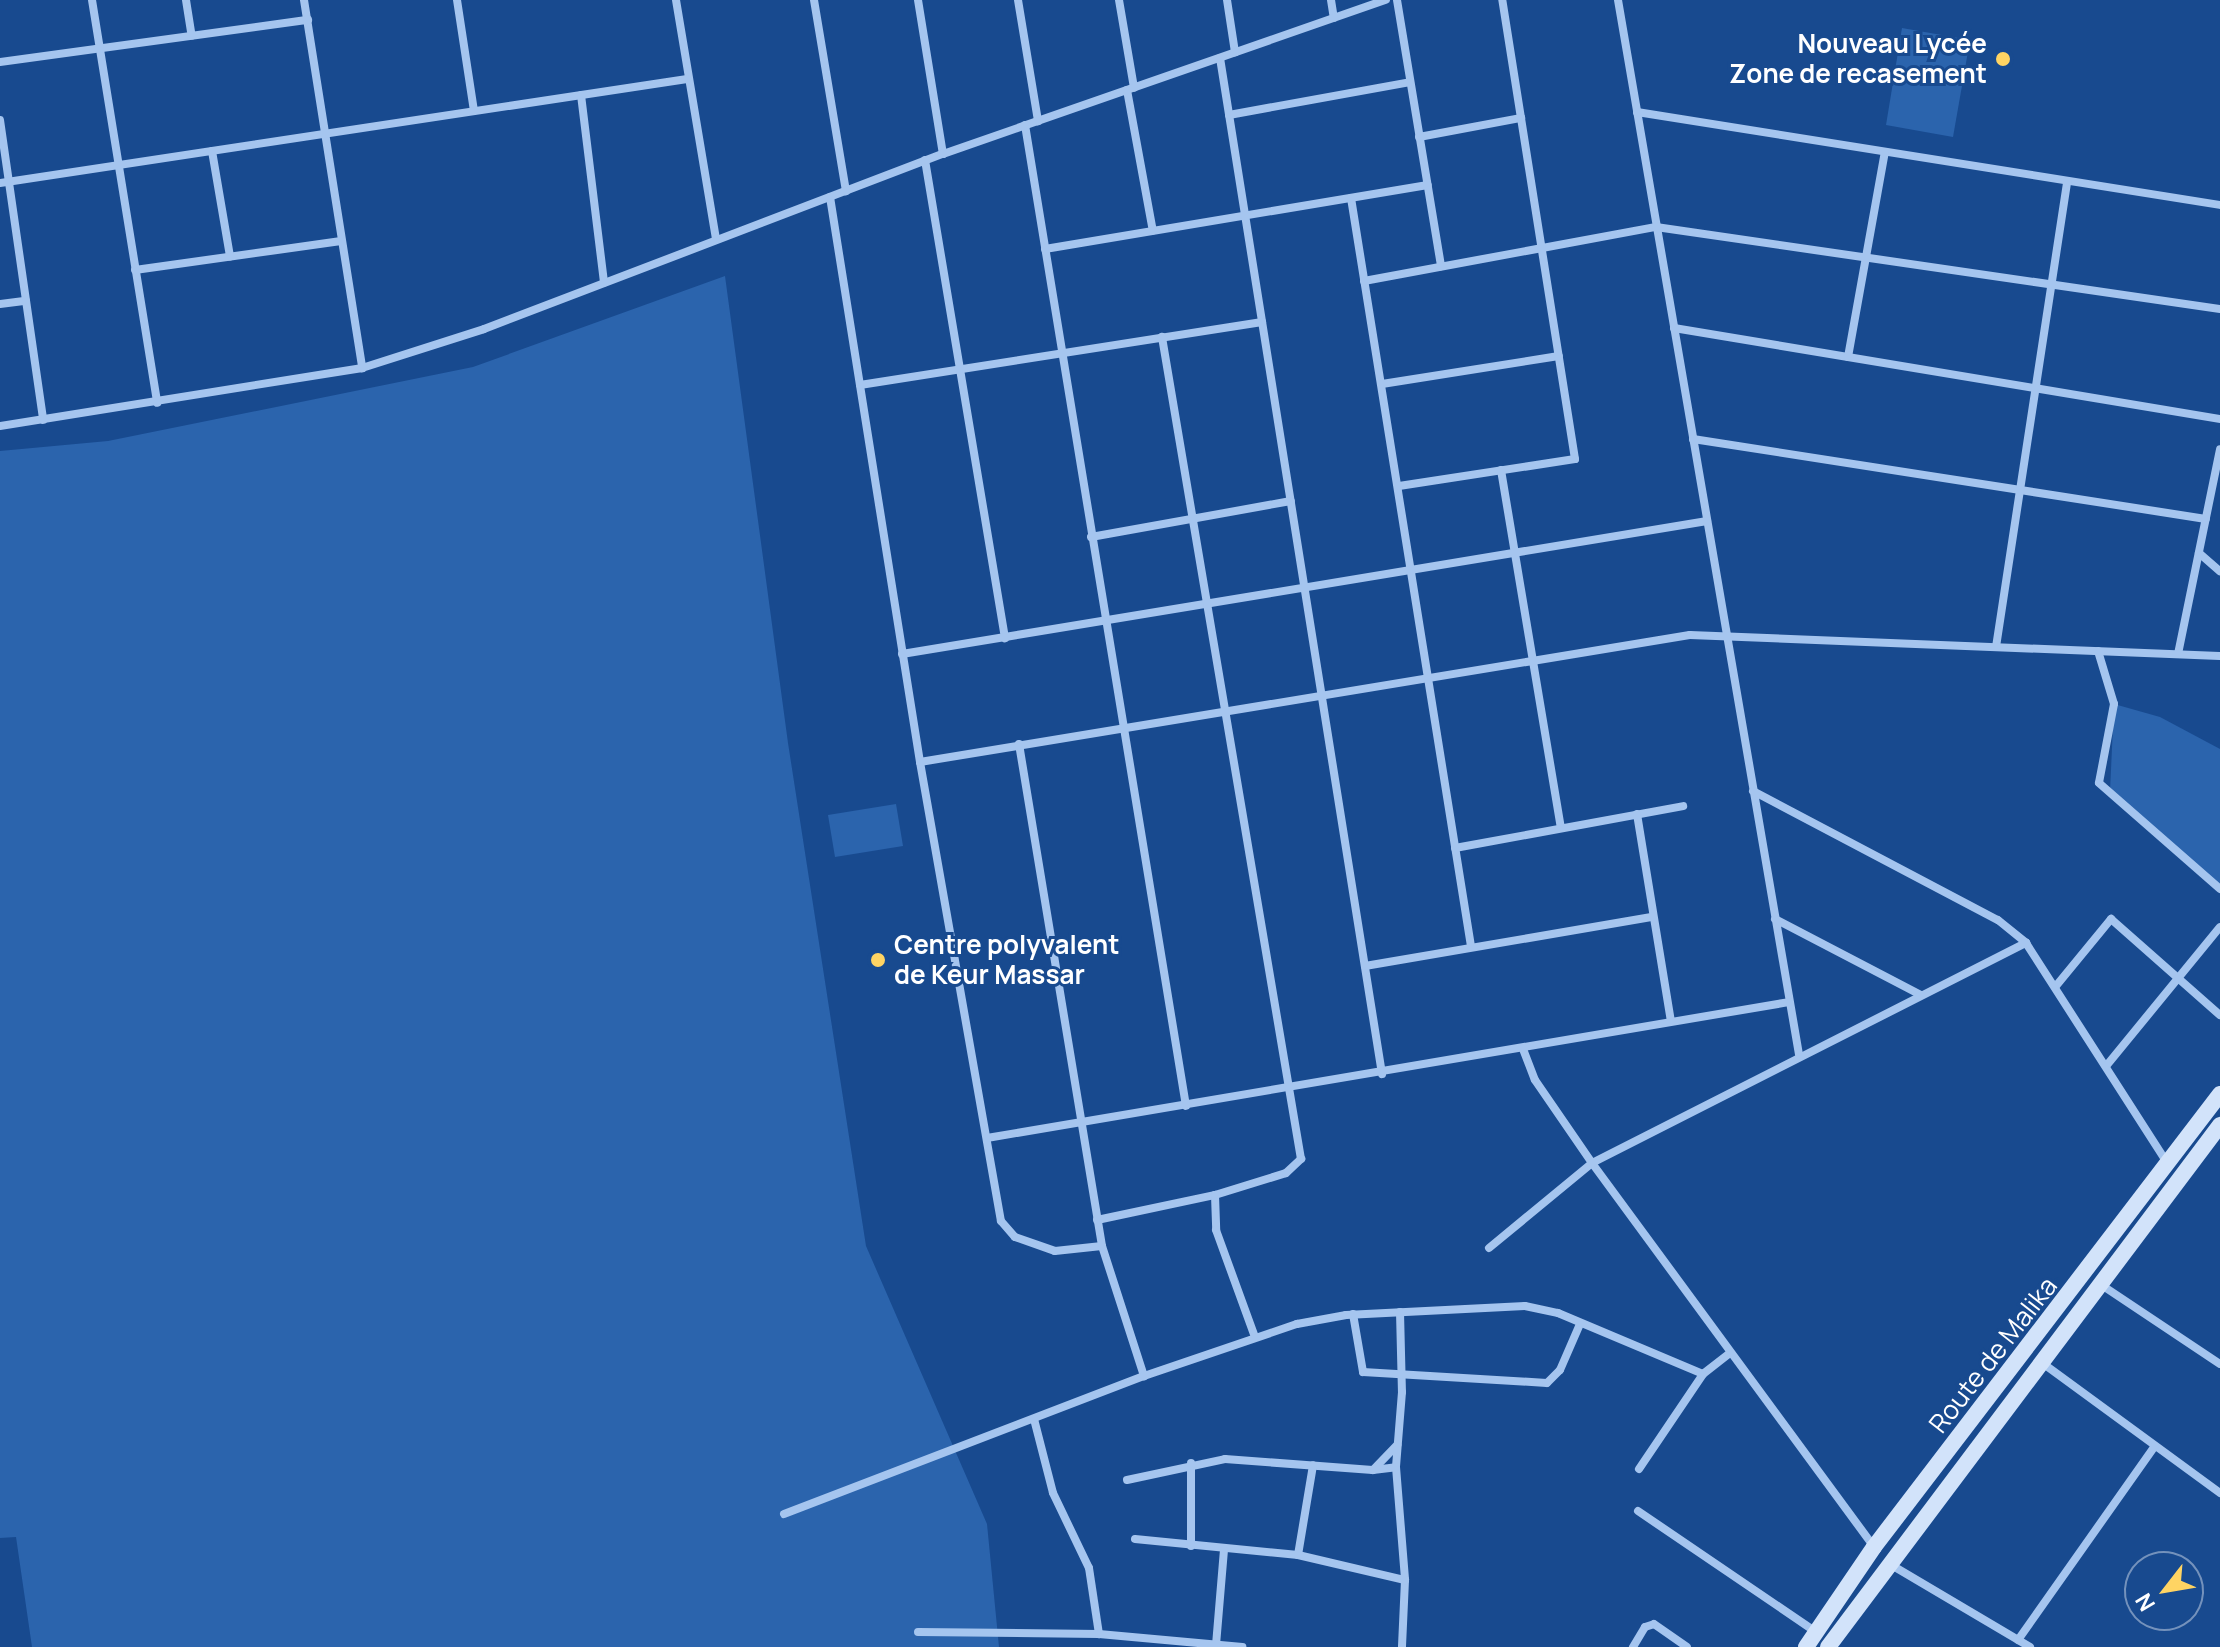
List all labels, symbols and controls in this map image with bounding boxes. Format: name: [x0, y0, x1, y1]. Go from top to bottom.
place label: Nouveau Lycée Zone de recasement: [1729, 28, 1987, 90]
marker: Nouveau Lycée Zone de recasement: [1994, 50, 2012, 68]
place label: Centre polyvalent de Keur Massar: [894, 929, 1120, 990]
marker: Centre polyvalent de Keur Massar: [869, 951, 887, 969]
street label: Route de Malika: [1923, 1271, 2063, 1439]
north arrow: [2124, 1551, 2204, 1631]
text: N: [2128, 1588, 2162, 1617]

